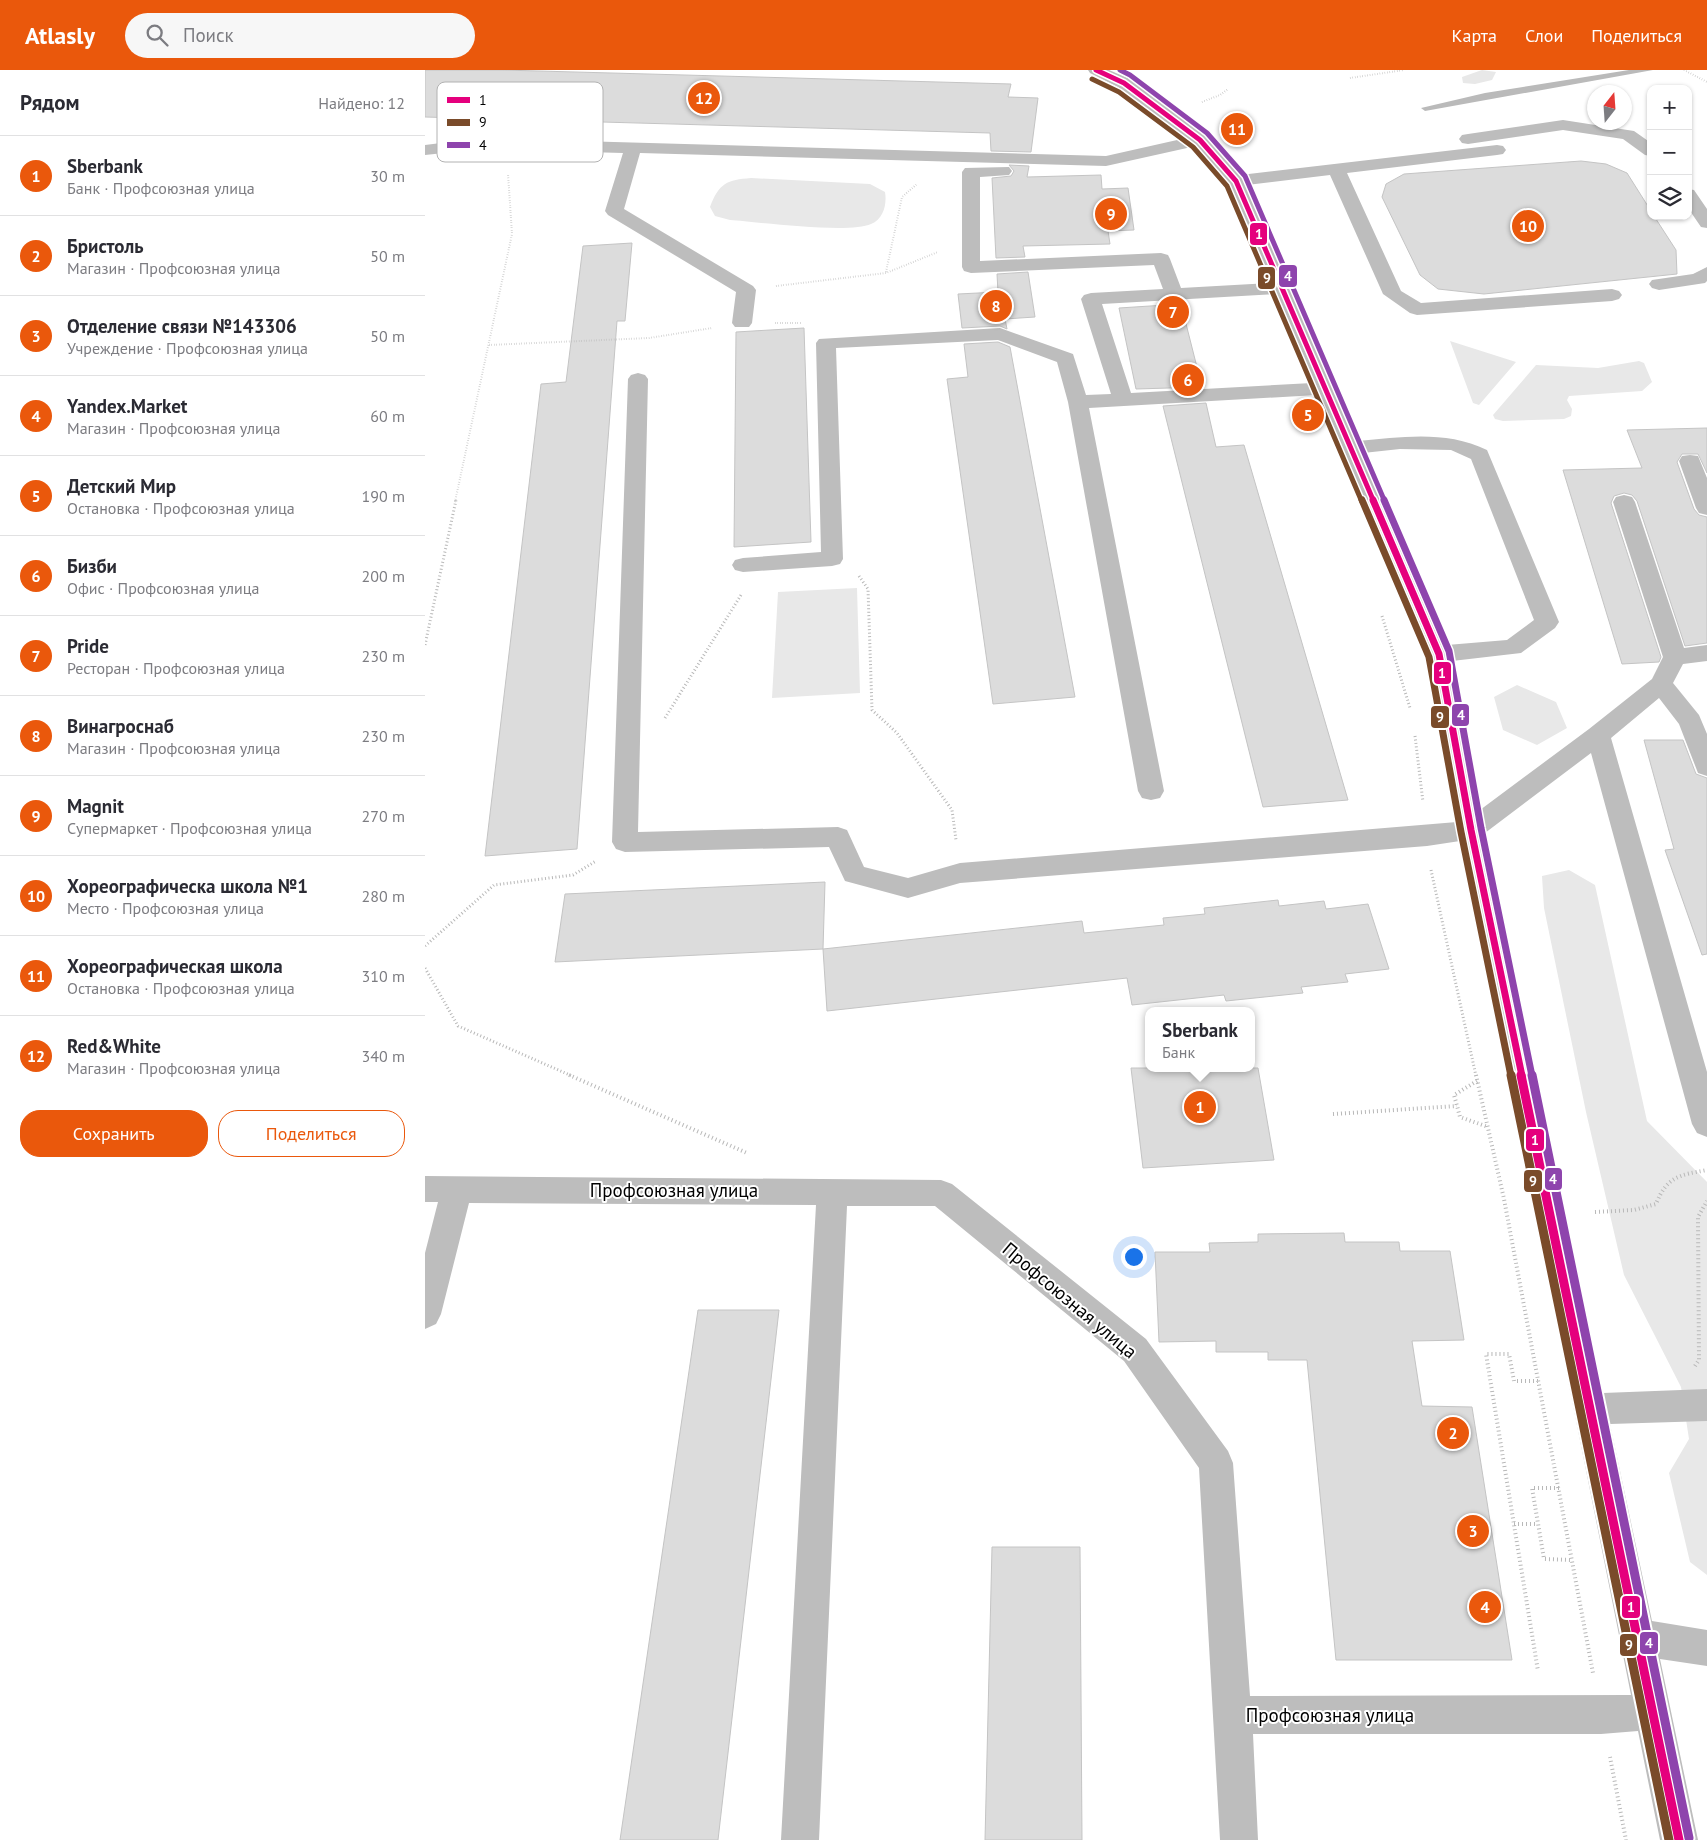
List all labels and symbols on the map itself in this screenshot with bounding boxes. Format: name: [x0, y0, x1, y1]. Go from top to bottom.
pin: 12: [688, 79, 720, 117]
legend: [437, 82, 603, 162]
north arrow: [1587, 85, 1632, 130]
text: 1: [479, 91, 487, 109]
pin: 11: [1221, 110, 1253, 148]
text: 9: [479, 113, 487, 131]
text: 4: [479, 136, 487, 154]
pin: 9: [1095, 195, 1127, 233]
pin: 10: [1512, 207, 1544, 245]
line badge: 1: [1249, 222, 1268, 246]
text: 1: [1255, 225, 1263, 243]
line badge: 4: [1278, 264, 1298, 288]
line badge: 9: [1257, 266, 1276, 290]
text: 4: [1284, 267, 1292, 285]
text: 9: [1263, 269, 1271, 287]
pin: 8: [980, 287, 1012, 325]
pin: 7: [1157, 293, 1189, 331]
pin: 6: [1172, 361, 1204, 399]
pin: 5: [1292, 396, 1324, 434]
line badge: 1: [1433, 661, 1452, 685]
text: 1: [1438, 664, 1446, 682]
line badge: 4: [1451, 703, 1470, 727]
line badge: 9: [1430, 705, 1450, 729]
text: 4: [1457, 706, 1465, 724]
text: 9: [1436, 708, 1444, 726]
pin: 1: [1184, 1088, 1216, 1126]
line badge: 1: [1525, 1128, 1545, 1152]
text: 1: [1531, 1131, 1539, 1149]
line badge: 4: [1544, 1167, 1563, 1191]
line badge: 9: [1523, 1169, 1543, 1193]
text: 4: [1549, 1170, 1557, 1188]
text: 9: [1529, 1172, 1537, 1190]
street label: Профсоюзная улица: [590, 1178, 758, 1202]
street label: Профсоюзная улица: [998, 1237, 1142, 1363]
your location: [1121, 1244, 1147, 1270]
pin: 2: [1437, 1414, 1469, 1452]
pin: 3: [1457, 1512, 1489, 1550]
pin: 4: [1469, 1588, 1501, 1626]
line badge: 1: [1621, 1595, 1641, 1619]
text: 1: [1627, 1598, 1635, 1616]
line badge: 4: [1639, 1631, 1659, 1655]
line badge: 9: [1619, 1633, 1638, 1657]
text: 4: [1645, 1634, 1653, 1652]
text: 9: [1625, 1636, 1633, 1654]
street label: Профсоюзная улица: [1246, 1703, 1414, 1727]

